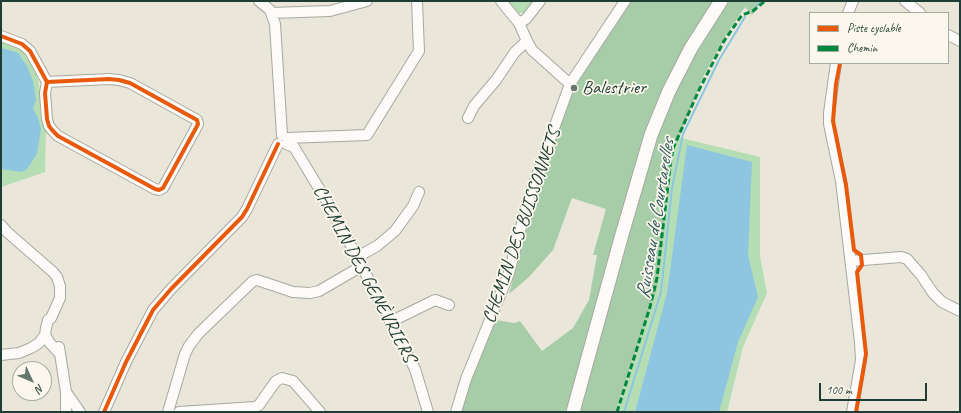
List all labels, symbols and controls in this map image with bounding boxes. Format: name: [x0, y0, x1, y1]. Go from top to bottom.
legend: [809, 12, 949, 64]
text: Piste cyclable: [847, 20, 901, 36]
text: Chemin: [847, 40, 877, 56]
place label: Balestrier: [582, 77, 646, 99]
marker: Balestrier: [569, 83, 579, 93]
street label: CHEMIN DES BUISSONNETS: [478, 126, 566, 326]
water label: Ruisseau de Courtarelles: [632, 137, 680, 301]
street label: CHEMIN DES GENÈVRIERS: [308, 182, 420, 366]
north arrow: [12, 361, 52, 401]
scale bar: [821, 375, 929, 401]
text: N: [33, 381, 47, 396]
text: 100 m: [826, 382, 852, 398]

